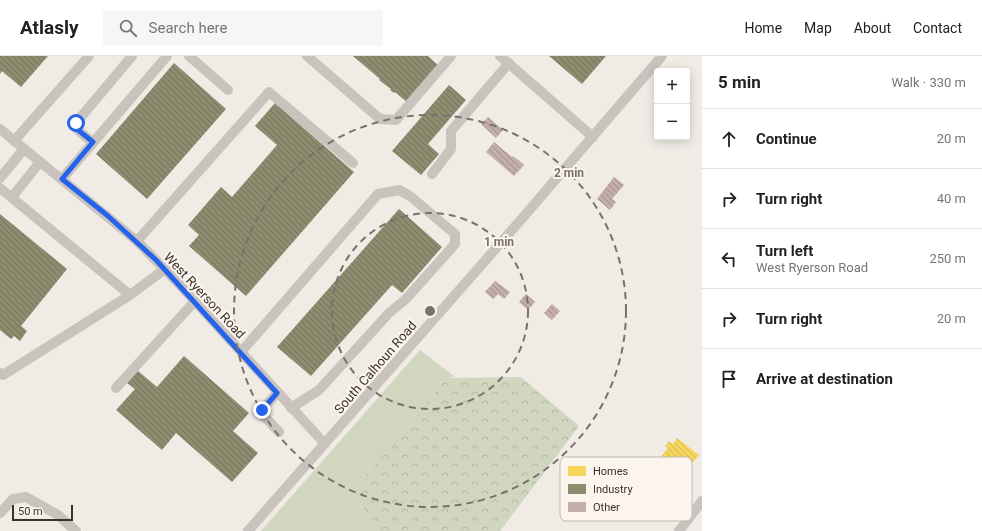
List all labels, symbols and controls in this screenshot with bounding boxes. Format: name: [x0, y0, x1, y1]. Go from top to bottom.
search box: [103, 10, 383, 46]
text: Atlasly: [20, 16, 79, 39]
icon: search: [117, 17, 139, 39]
text: Search here: [149, 19, 228, 37]
text: Home: [744, 20, 782, 36]
text: Map: [804, 20, 832, 36]
text: About: [854, 20, 891, 36]
text: Contact: [913, 20, 962, 36]
map controls: [654, 68, 690, 140]
button: +: [654, 68, 690, 104]
text: 5 min: [718, 72, 761, 92]
text: Walk · 330 m: [891, 75, 966, 90]
button: −: [654, 104, 690, 140]
route start: [67, 114, 85, 132]
icon: ahead: [718, 128, 740, 150]
text: Continue: [756, 130, 817, 148]
text: 20 m: [937, 131, 966, 146]
text: 2 min: [554, 166, 584, 180]
icon: right: [718, 188, 740, 210]
text: Turn right: [756, 190, 822, 208]
text: 40 m: [937, 191, 966, 206]
text: 1 min: [484, 235, 514, 249]
text: Turn left: [756, 242, 813, 260]
icon: left: [718, 248, 740, 270]
street label: West Ryerson Road: [161, 249, 248, 341]
text: 250 m: [929, 251, 966, 266]
text: West Ryerson Road: [756, 260, 868, 275]
centre of rings: [423, 304, 437, 318]
icon: right: [718, 308, 740, 330]
text: Turn right: [756, 310, 822, 328]
text: 20 m: [937, 311, 966, 326]
street label: South Calhoun Road: [331, 318, 420, 417]
icon: arrive: [718, 368, 740, 390]
text: Arrive at destination: [756, 370, 893, 388]
route end: [253, 401, 271, 419]
legend: [560, 457, 692, 521]
text: Homes: [593, 465, 629, 478]
text: Industry: [593, 483, 633, 496]
text: Other: [593, 501, 620, 514]
scale bar: [12, 503, 73, 522]
text: 50 m: [18, 505, 43, 518]

